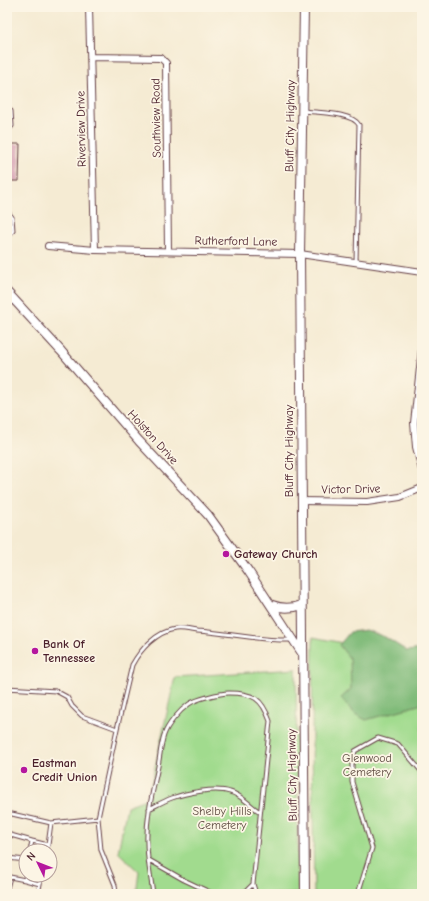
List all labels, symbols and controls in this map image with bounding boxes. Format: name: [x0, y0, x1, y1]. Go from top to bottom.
street label: Southview Road: [148, 78, 164, 158]
street label: Bluff City Highway: [282, 79, 298, 172]
street label: Riverview Drive: [73, 91, 89, 167]
street label: Rutherford Lane: [194, 233, 278, 249]
street label: Bluff City Highway: [282, 404, 296, 497]
street label: Holston Drive: [125, 407, 181, 467]
street label: Victor Drive: [321, 481, 381, 497]
place label: Gateway Church: [234, 547, 318, 561]
marker: Gateway Church: [221, 549, 231, 559]
place label: Bank Of Tennessee: [43, 637, 95, 665]
marker: Bank Of Tennessee: [30, 646, 40, 656]
street label: Bluff City Highway: [284, 728, 300, 821]
park label: Glenwood Cemetery: [342, 751, 392, 779]
place label: Eastman Credit Union: [32, 756, 97, 784]
marker: Eastman Credit Union: [19, 765, 29, 775]
park label: Shelby Hills Cemetery: [192, 804, 252, 832]
north arrow: [18, 843, 58, 883]
text: N: [24, 849, 38, 864]

